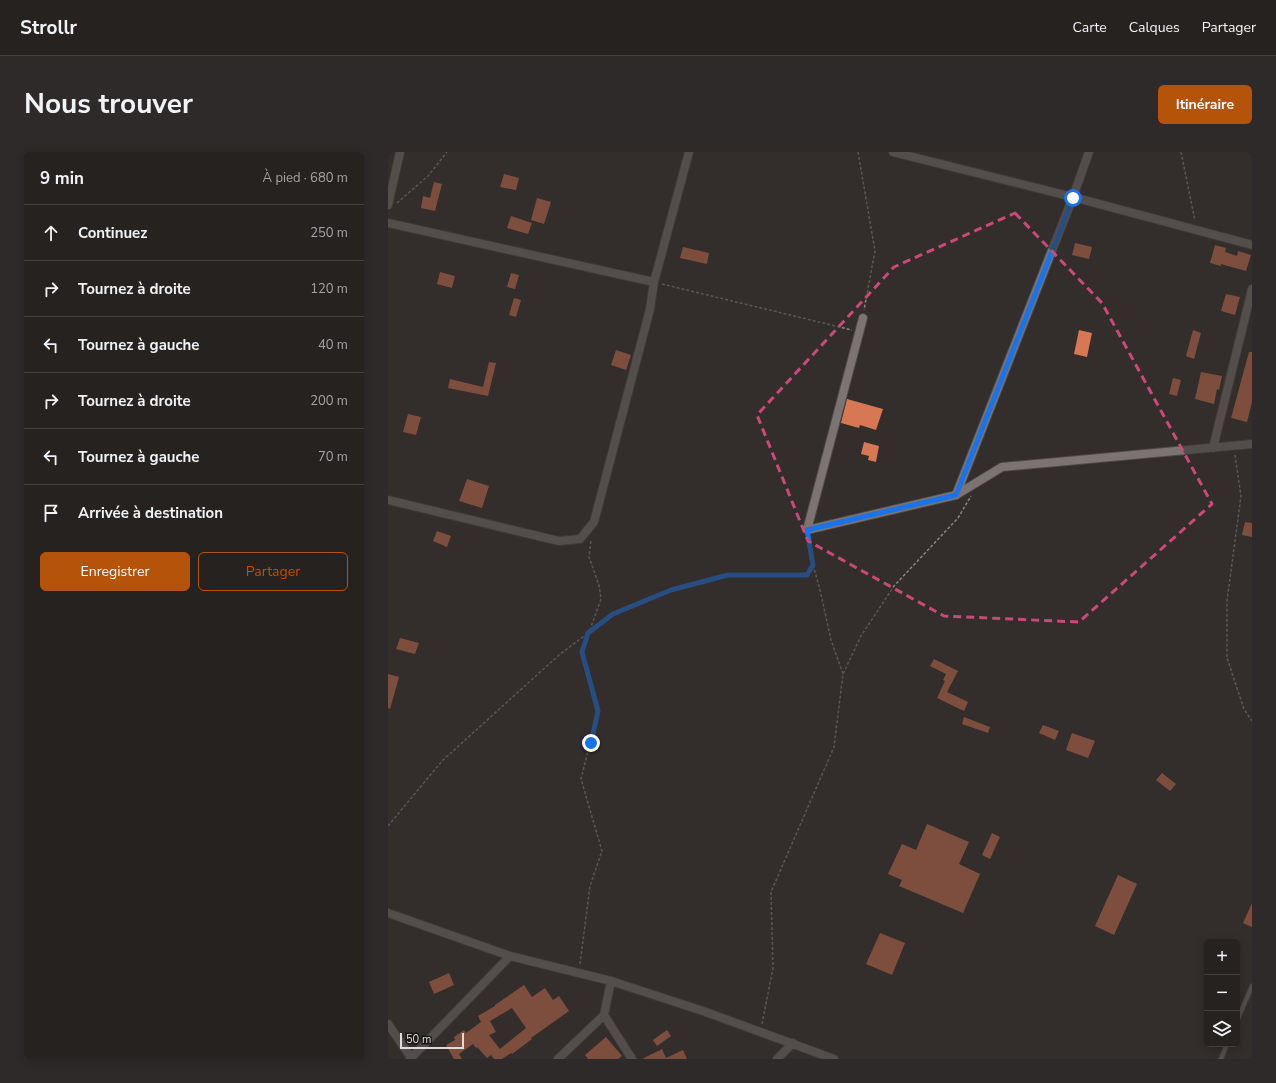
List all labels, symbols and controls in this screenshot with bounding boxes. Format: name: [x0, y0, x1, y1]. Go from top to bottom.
text: Strollr: [20, 15, 77, 41]
text: Carte: [1073, 18, 1107, 37]
text: Calques: [1129, 18, 1180, 37]
text: Partager: [1202, 18, 1256, 37]
text: Nous trouver: [24, 85, 193, 123]
button: Itinéraire: [1158, 85, 1252, 124]
text: 9 min: [40, 167, 84, 190]
text: À pied · 680 m: [263, 169, 348, 187]
route start: [1064, 189, 1082, 207]
icon: ahead: [40, 222, 62, 244]
text: Continuez: [78, 223, 147, 243]
text: 250 m: [310, 224, 348, 242]
icon: right: [40, 278, 62, 300]
text: Tournez à droite: [78, 279, 191, 299]
text: 120 m: [310, 280, 348, 298]
icon: left: [40, 334, 62, 356]
text: Tournez à gauche: [78, 335, 200, 355]
text: 40 m: [318, 336, 348, 354]
icon: right: [40, 390, 62, 412]
text: Tournez à droite: [78, 391, 191, 411]
text: 200 m: [310, 392, 348, 410]
icon: left: [40, 446, 62, 468]
text: Tournez à gauche: [78, 447, 200, 467]
text: 70 m: [318, 448, 348, 466]
icon: arrive: [40, 502, 62, 524]
text: Arrivée à destination: [78, 503, 223, 523]
button: Enregistrer: [40, 552, 190, 591]
button: Partager: [198, 552, 348, 591]
route end: [582, 734, 600, 752]
map controls: [1204, 939, 1240, 1047]
button: +: [1204, 939, 1240, 975]
button: −: [1204, 975, 1240, 1011]
button: layers: [1204, 1011, 1240, 1047]
scale bar: [400, 1031, 464, 1050]
text: 50 m: [406, 1032, 431, 1047]

